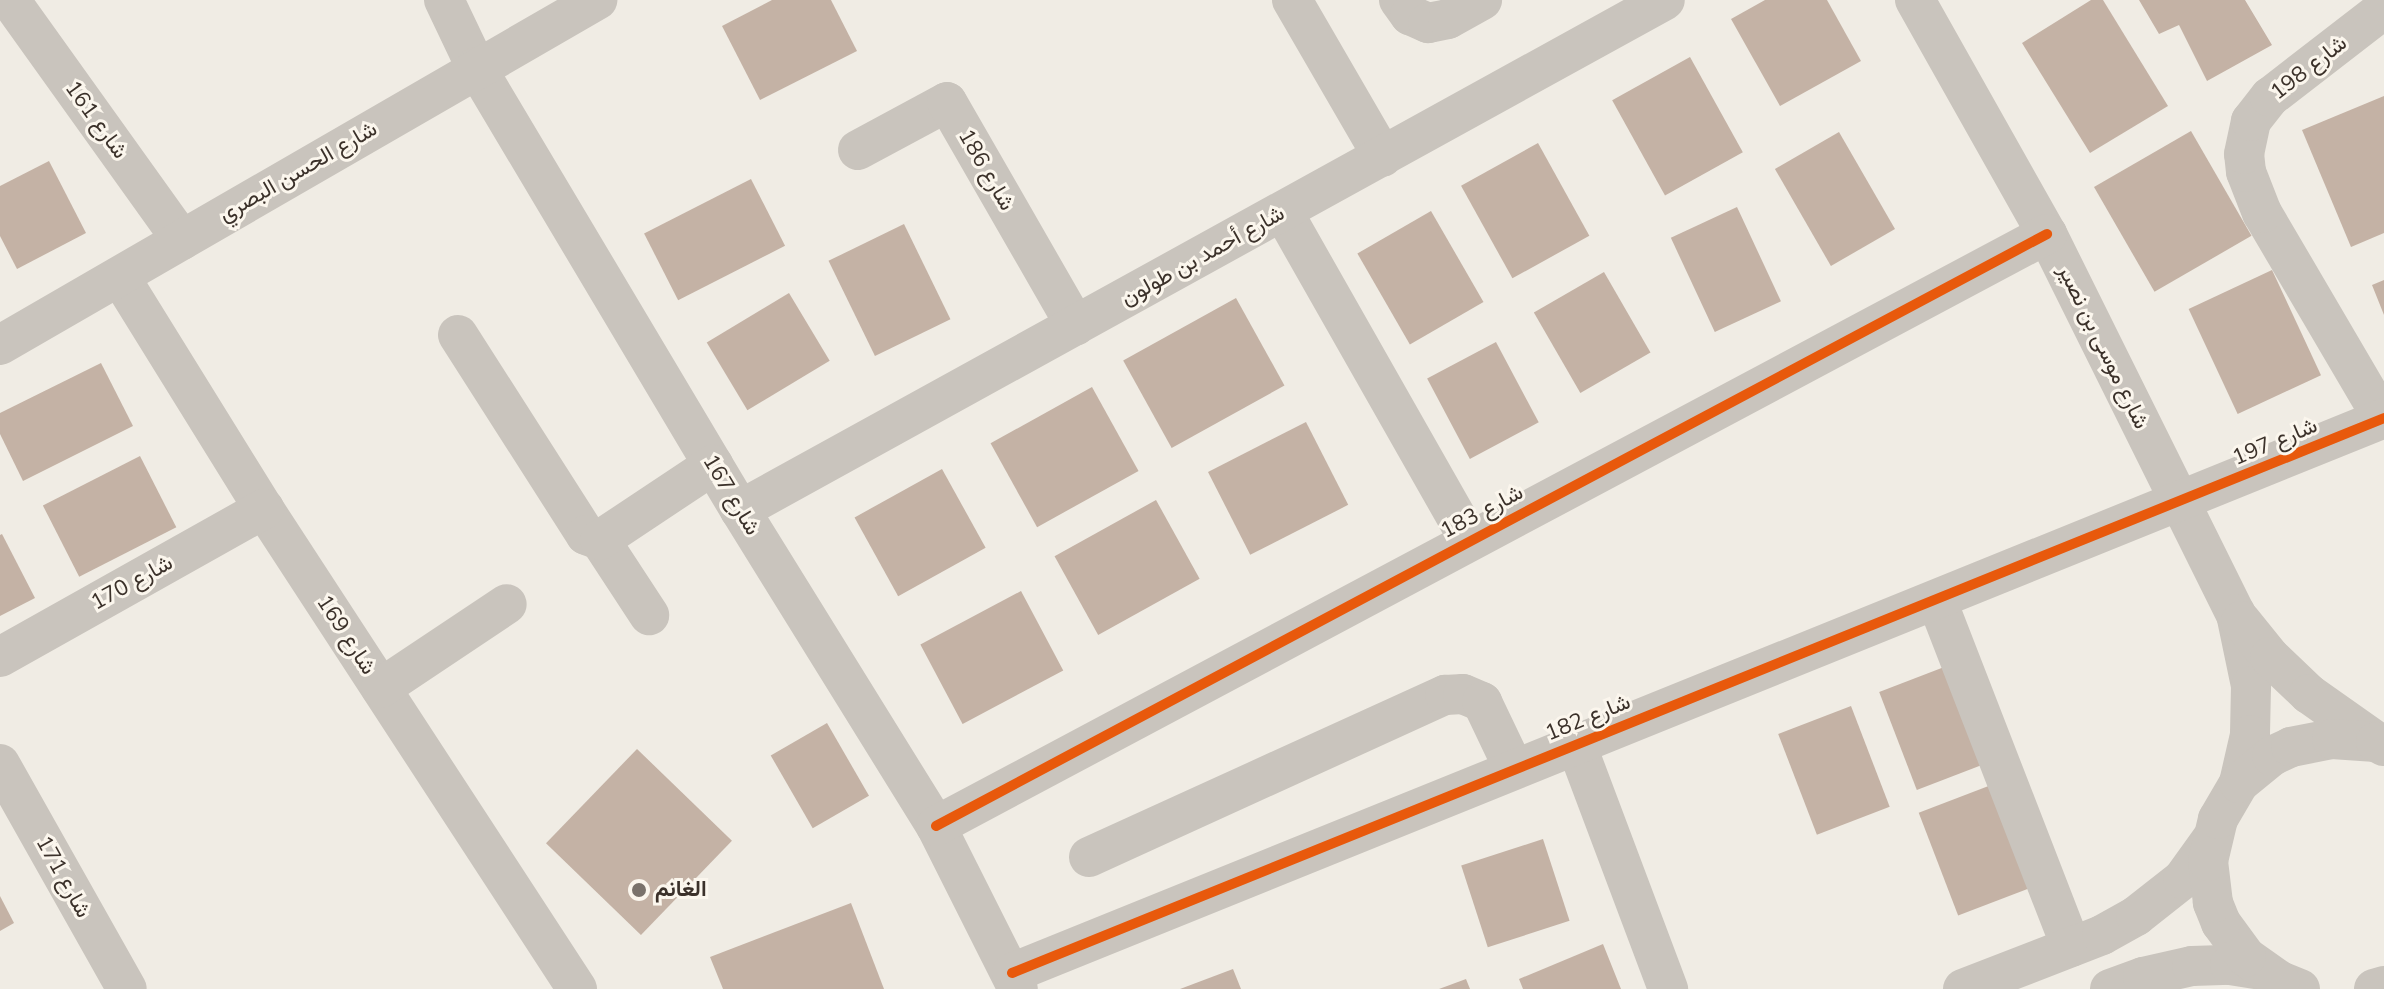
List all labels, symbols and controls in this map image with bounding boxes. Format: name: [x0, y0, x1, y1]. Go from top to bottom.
street label: شارع 198: [2266, 30, 2352, 106]
street label: شارع 161: [59, 76, 133, 164]
street label: شارع الحسن البصري: [214, 116, 382, 228]
street label: شارع 186: [952, 125, 1020, 215]
street label: شارع أحمد بن طولون: [1117, 200, 1289, 312]
street label: شارع موسى بن نصير: [2052, 261, 2154, 433]
street label: شارع 197: [2229, 412, 2321, 472]
street label: شارع 167: [697, 450, 765, 540]
street label: شارع 183: [1436, 479, 1528, 545]
street label: شارع 170: [86, 550, 178, 616]
street label: شارع 169: [311, 590, 381, 680]
street label: شارع 182: [1542, 689, 1634, 747]
street label: شارع 171: [30, 831, 96, 923]
place label: الغانم: [655, 877, 707, 903]
marker: الغانم: [630, 881, 648, 899]

